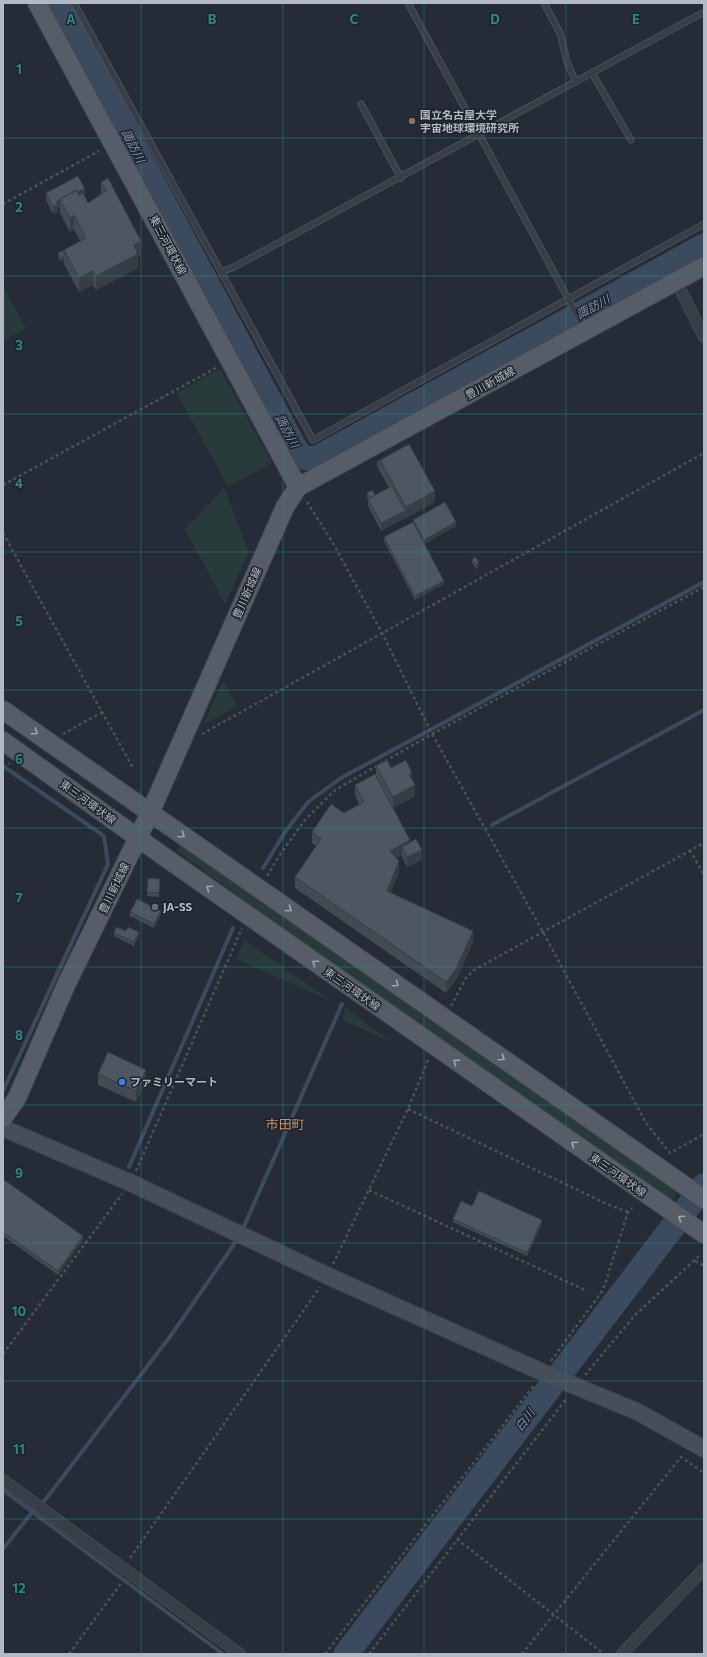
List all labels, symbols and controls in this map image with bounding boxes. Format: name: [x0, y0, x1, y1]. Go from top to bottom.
text: A: [66, 11, 76, 27]
text: B: [208, 11, 217, 27]
text: C: [350, 11, 359, 27]
text: D: [490, 11, 500, 27]
text: E: [632, 11, 640, 27]
text: 1: [16, 61, 22, 77]
place label: 国立名古屋大学 宇宙地球環境研究所: [420, 108, 519, 134]
marker: 国立名古屋大学 宇宙地球環境研究所: [407, 116, 417, 126]
water label: 諏訪川: [119, 126, 149, 166]
text: 2: [15, 199, 23, 215]
street label: 東三河環状線: [147, 213, 190, 277]
water label: 諏訪川: [573, 290, 613, 321]
text: 3: [15, 337, 23, 353]
street label: 豊川新城線: [463, 364, 517, 402]
water label: 諏訪川: [273, 411, 304, 451]
text: 4: [15, 475, 23, 491]
street label: 豊川新城線: [229, 565, 264, 621]
text: 5: [15, 613, 23, 629]
one-way arrow: [31, 727, 38, 735]
text: 6: [15, 751, 23, 767]
street label: 東三河環状線: [58, 777, 119, 826]
one-way arrow: [178, 830, 185, 837]
street label: 豊川新城線: [96, 860, 131, 915]
one-way arrow: [206, 886, 213, 893]
text: 7: [15, 889, 23, 905]
place label: JA-SS: [163, 900, 192, 914]
marker: JA-SS: [150, 902, 160, 912]
one-way arrow: [285, 904, 292, 912]
one-way arrow: [312, 960, 319, 968]
street label: 東三河環状線: [322, 964, 383, 1013]
one-way arrow: [391, 979, 398, 986]
text: 8: [15, 1027, 23, 1043]
one-way arrow: [498, 1053, 505, 1061]
one-way arrow: [453, 1059, 460, 1067]
place label: ファミリーマート: [130, 1075, 218, 1088]
marker: ファミリーマート: [117, 1077, 127, 1087]
district label: 市田町: [265, 1116, 305, 1132]
one-way arrow: [571, 1141, 578, 1149]
street label: 東三河環状線: [588, 1150, 649, 1199]
text: 9: [15, 1165, 23, 1181]
one-way arrow: [678, 1215, 685, 1223]
text: 10: [12, 1303, 27, 1319]
water label: 白川: [511, 1404, 538, 1433]
text: 11: [13, 1441, 25, 1457]
text: 12: [12, 1580, 26, 1596]

